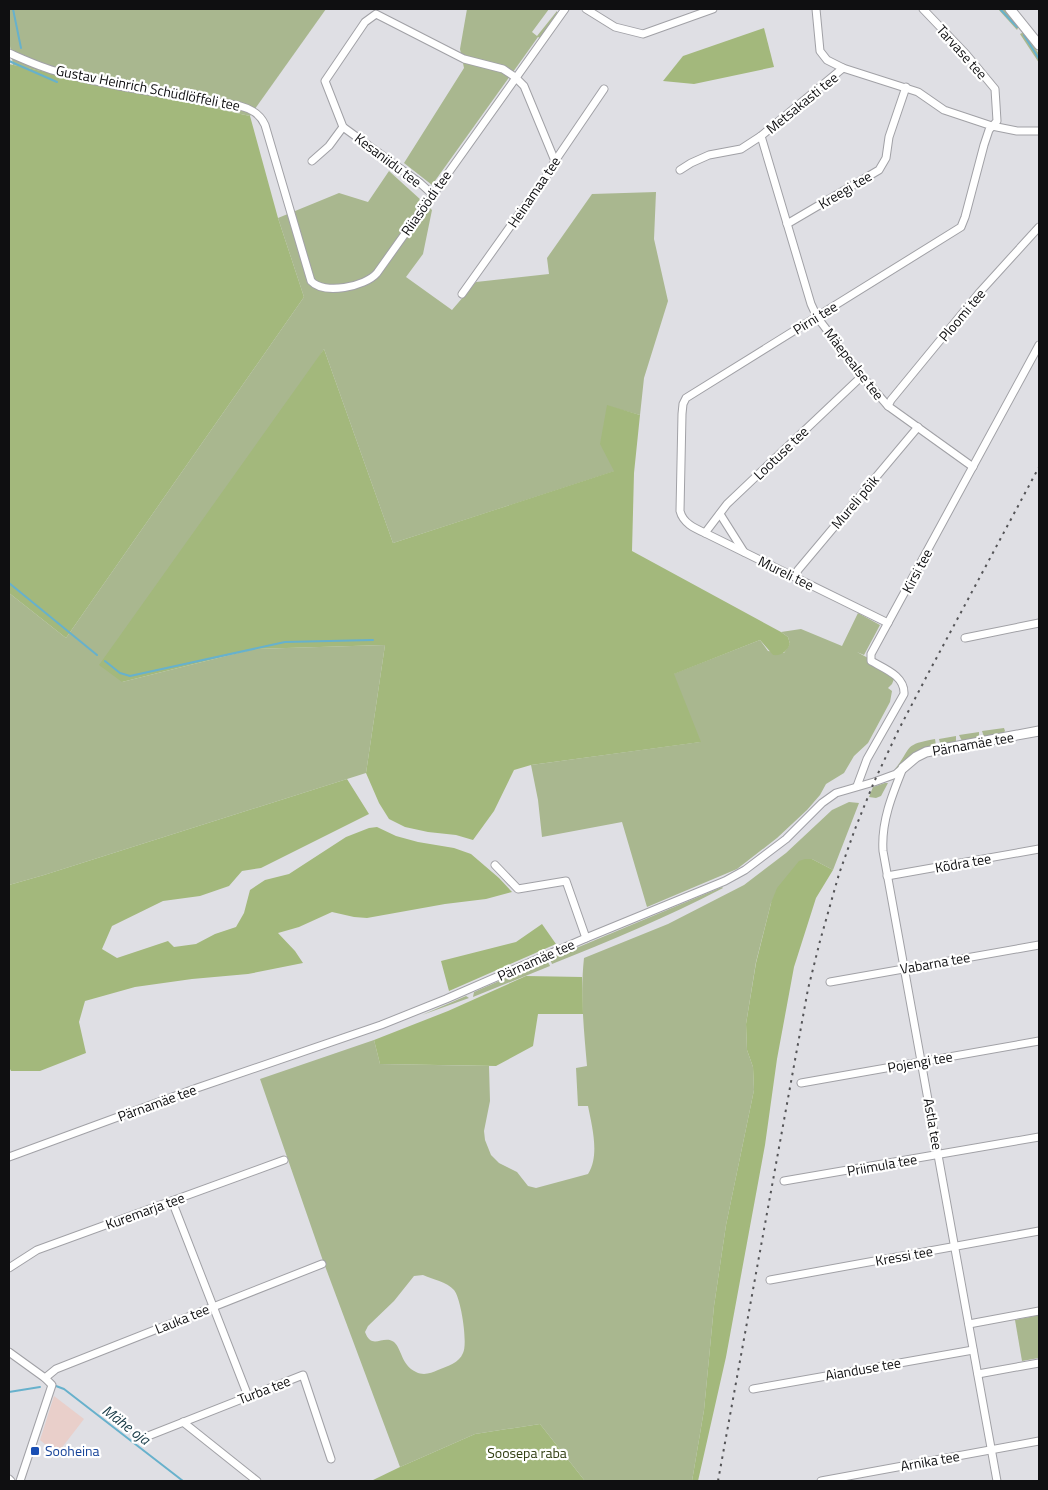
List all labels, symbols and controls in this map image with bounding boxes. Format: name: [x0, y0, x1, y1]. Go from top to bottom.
street label: Tarvase tee: [932, 20, 993, 84]
street label: Gustav Heinrich Schüdlöffeli tee: [54, 59, 242, 116]
street label: Metsakasti tee: [761, 67, 842, 138]
street label: Kesaniidu tee: [350, 127, 426, 192]
street label: Heinamaa tee: [502, 152, 565, 232]
street label: Kreegi tee: [814, 165, 876, 214]
street label: Riiasöödi tee: [395, 166, 456, 240]
street label: Ploomi tee: [933, 284, 990, 346]
street label: Pirni tee: [788, 296, 841, 339]
street label: Mäepealse tee: [820, 323, 889, 404]
street label: Lootuse tee: [748, 421, 813, 484]
street label: Mureli põik: [826, 470, 884, 533]
street label: Kirsi tee: [896, 545, 937, 597]
street label: Mureli tee: [755, 550, 818, 595]
street label: Pärnamäe tee: [930, 726, 1015, 761]
street label: Kõdra tee: [933, 847, 993, 878]
street label: Pärnamäe tee: [494, 933, 578, 986]
street label: Vabarna tee: [898, 946, 972, 979]
street label: Pojengi tee: [886, 1045, 954, 1078]
street label: Pärnamäe tee: [114, 1079, 199, 1127]
street label: Astla tee: [919, 1096, 948, 1151]
street label: Priimula tee: [845, 1148, 919, 1181]
street label: Kuremarja tee: [102, 1187, 187, 1235]
street label: Kressi tee: [874, 1240, 934, 1271]
street label: Lauka tee: [151, 1298, 212, 1339]
street label: Aianduse tee: [823, 1352, 902, 1385]
street label: Turba tee: [234, 1370, 293, 1409]
water label: Mähe oja: [97, 1399, 156, 1451]
place label: Sooheina: [45, 1440, 100, 1461]
park label: Soosepa raba: [487, 1442, 567, 1463]
marker: Sooheina: [29, 1445, 41, 1457]
street label: Arnika tee: [899, 1445, 961, 1476]

